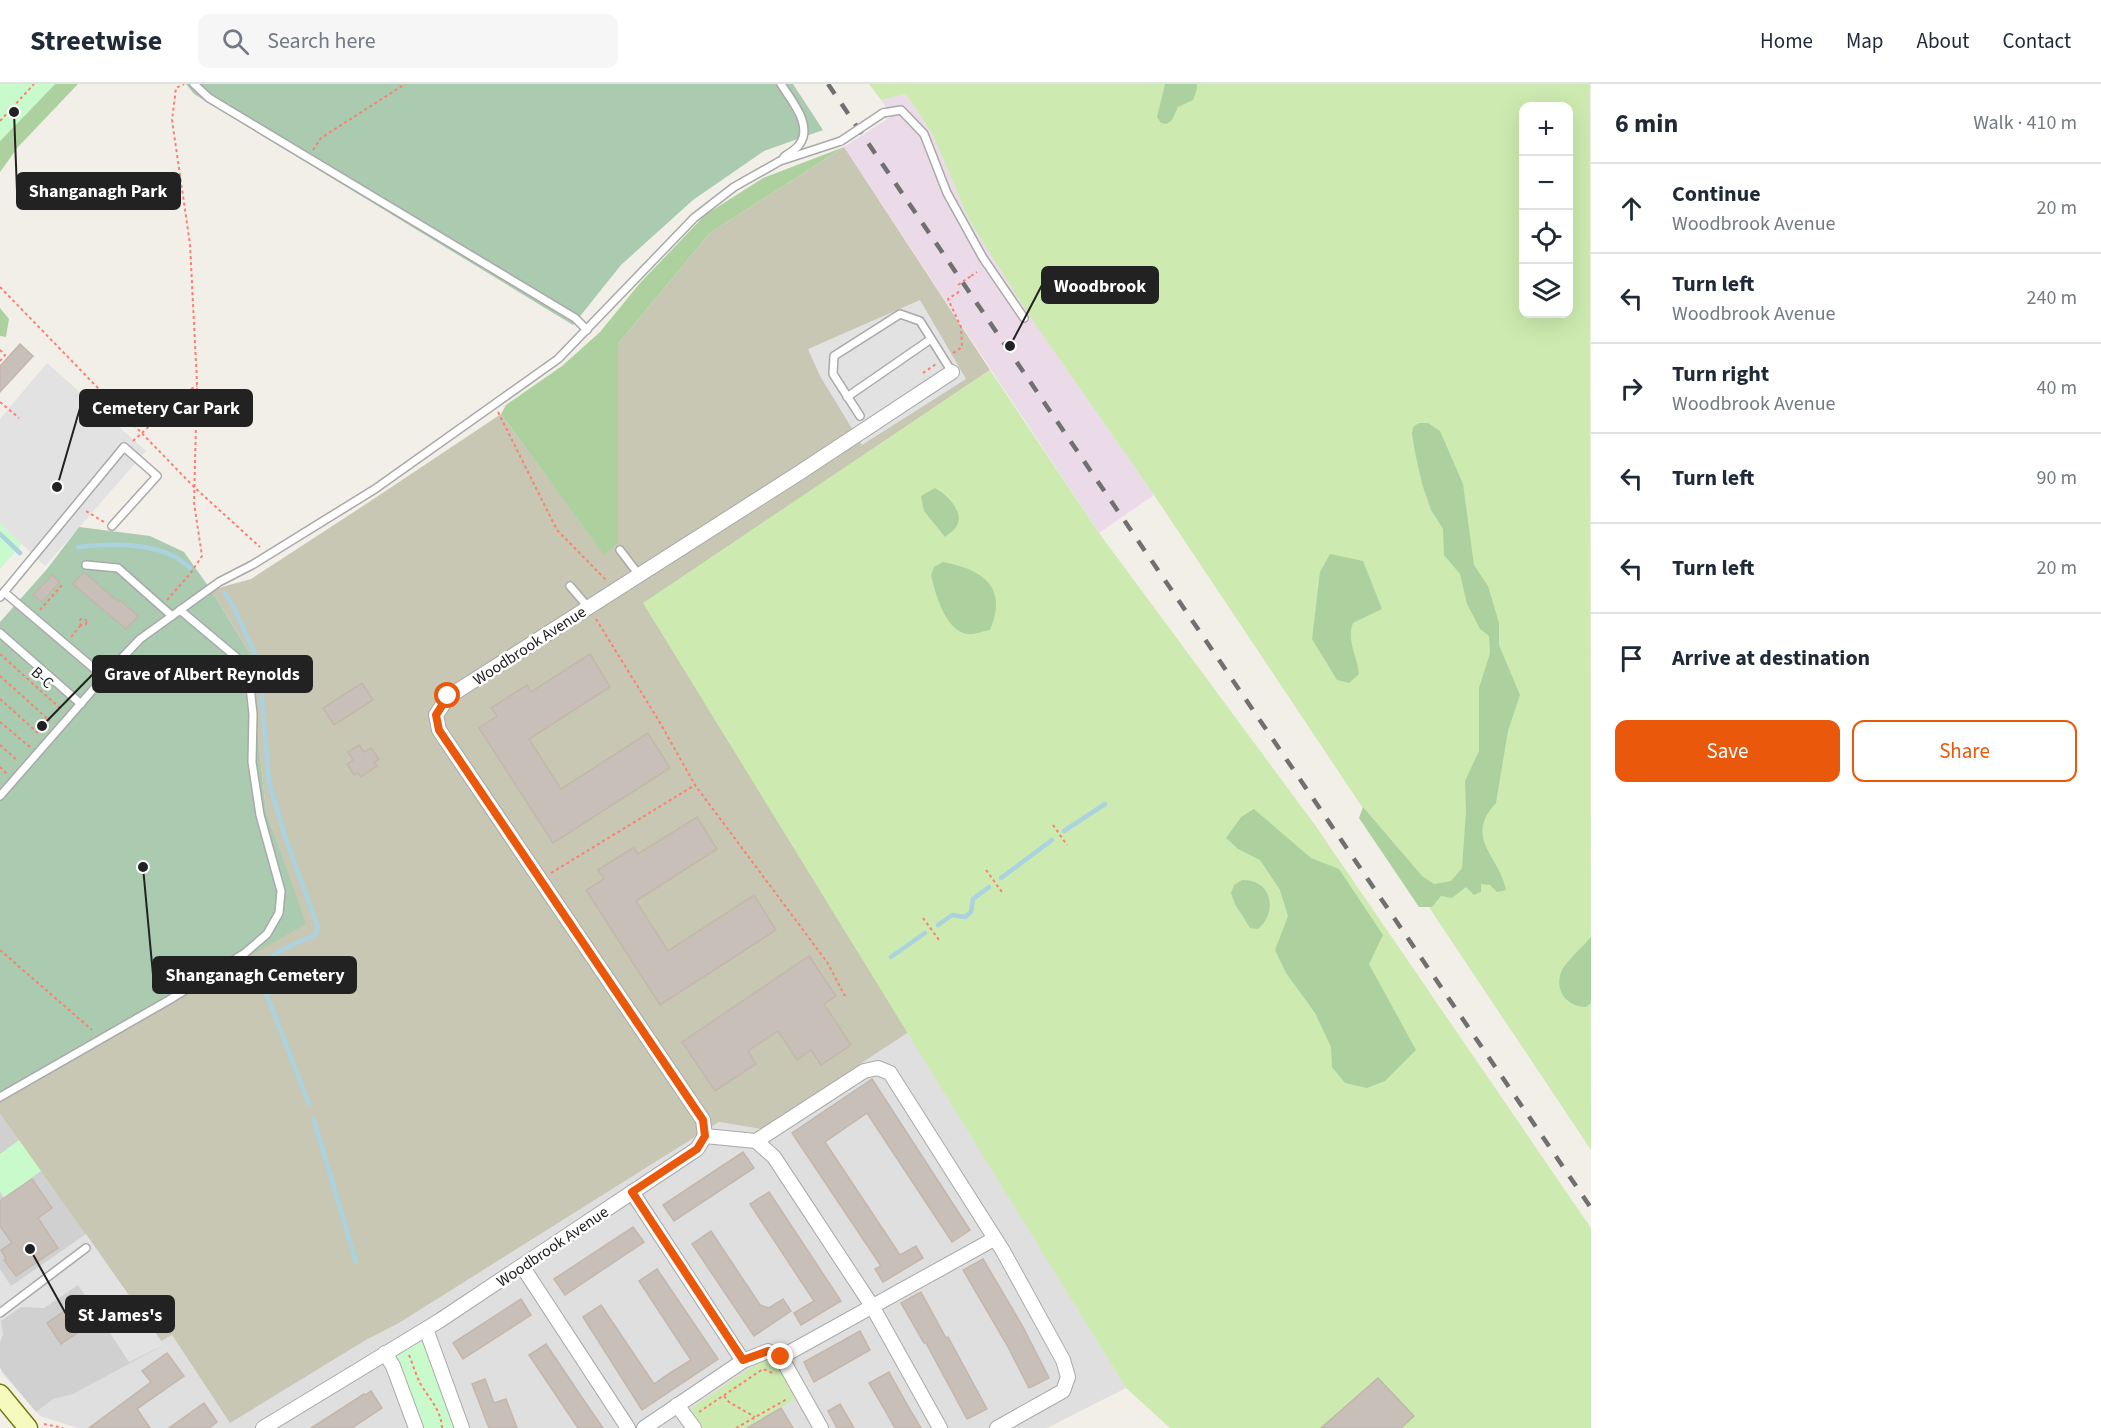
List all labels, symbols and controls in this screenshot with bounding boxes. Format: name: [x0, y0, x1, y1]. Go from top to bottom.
search box: [198, 14, 618, 68]
text: Streetwise: [30, 21, 162, 61]
icon: search: [219, 25, 252, 58]
text: Search here: [267, 25, 376, 57]
text: Home: [1760, 26, 1813, 56]
text: Map: [1846, 26, 1884, 56]
text: About: [1917, 26, 1969, 56]
text: Contact: [2002, 26, 2071, 56]
map controls: [1519, 102, 1573, 318]
button: +: [1519, 102, 1573, 156]
text: 6 min: [1615, 105, 1678, 142]
text: Walk · 410 m: [1973, 109, 2077, 137]
button: −: [1519, 156, 1573, 210]
callout: Shanganagh Park: [17, 173, 180, 209]
text: Continue: [1672, 178, 1761, 210]
text: Shanganagh Park: [29, 179, 167, 204]
icon: ahead: [1615, 192, 1648, 225]
text: 20 m: [2037, 194, 2077, 222]
button: locate: [1519, 210, 1573, 264]
text: Woodbrook Avenue: [1672, 210, 1836, 238]
button: layers: [1519, 264, 1573, 318]
callout: Woodbrook: [1042, 267, 1158, 303]
text: Turn left: [1672, 268, 1754, 300]
text: Woodbrook: [1054, 274, 1146, 299]
icon: left: [1615, 282, 1648, 315]
text: 240 m: [2027, 284, 2077, 312]
text: Woodbrook Avenue: [1672, 300, 1836, 328]
text: Turn right: [1672, 358, 1769, 390]
icon: right: [1615, 372, 1648, 405]
text: 40 m: [2037, 374, 2077, 402]
callout: Cemetery Car Park: [80, 390, 252, 426]
text: Woodbrook Avenue: [1672, 390, 1836, 418]
text: Cemetery Car Park: [92, 396, 240, 421]
icon: left: [1615, 462, 1648, 495]
text: Turn left: [1672, 462, 1754, 494]
text: 90 m: [2037, 464, 2077, 492]
icon: left: [1615, 552, 1648, 585]
text: Turn left: [1672, 552, 1754, 584]
text: 20 m: [2037, 554, 2077, 582]
street label: Woodbrook Avenue: [469, 601, 590, 691]
icon: arrive: [1615, 642, 1648, 675]
text: Arrive at destination: [1672, 642, 1870, 674]
callout: Grave of Albert Reynolds: [93, 656, 312, 692]
street label: B-C: [26, 662, 58, 694]
text: Grave of Albert Reynolds: [104, 662, 300, 687]
route start: [434, 682, 460, 708]
button: Save: [1615, 720, 1840, 782]
button: Share: [1852, 720, 2077, 782]
callout: Shanganagh Cemetery: [153, 957, 356, 993]
text: Shanganagh Cemetery: [165, 963, 345, 988]
street label: Woodbrook Avenue: [492, 1201, 613, 1293]
callout: St James's: [66, 1296, 174, 1332]
text: St James's: [78, 1303, 162, 1328]
route end: [767, 1343, 793, 1369]

